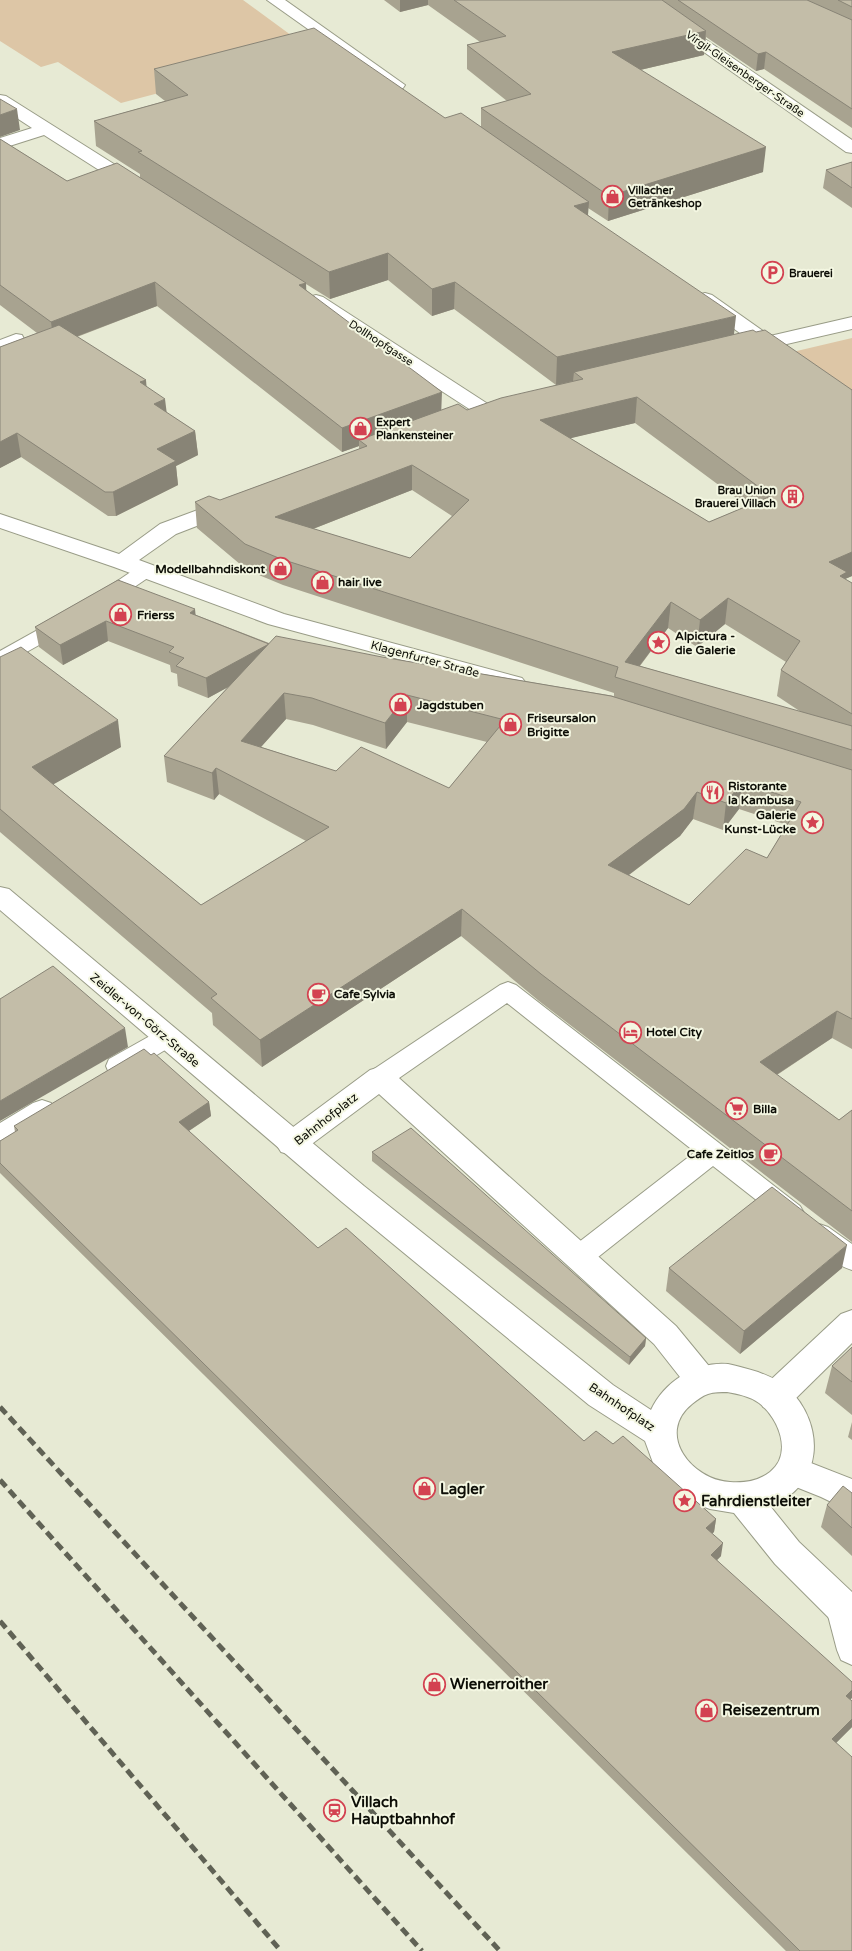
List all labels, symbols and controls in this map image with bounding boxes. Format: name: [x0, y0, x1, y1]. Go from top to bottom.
street label: Virgil-Gleisenberger-Straße: [683, 28, 807, 120]
shop icon: Villacher Getränkeshop: [600, 184, 624, 208]
place label: Villacher Getränkeshop: [628, 184, 702, 211]
parking icon: Brauerei: [761, 261, 785, 285]
place label: Brauerei: [789, 267, 833, 280]
street label: Dollhopfgasse: [346, 317, 416, 369]
shop icon: Expert Plankensteiner: [348, 416, 372, 440]
place label: Expert Plankensteiner: [376, 416, 454, 442]
place label: Brau Union Brauerei Villach: [695, 484, 776, 510]
building icon: Brau Union Brauerei Villach: [780, 484, 804, 508]
shop icon: Modellbahndiskont: [269, 557, 293, 581]
place label: Modellbahndiskont: [155, 562, 265, 576]
shop icon: hair live: [310, 570, 334, 594]
place label: hair live: [338, 575, 382, 589]
shop icon: Frierss: [109, 603, 133, 627]
place label: Frierss: [137, 608, 175, 622]
place label: Alpictura - die Galerie: [675, 629, 736, 657]
place icon: Alpictura - die Galerie: [647, 631, 671, 655]
street label: Klagenfurter Straße: [369, 638, 481, 680]
shop icon: Jagdstuben: [389, 693, 413, 717]
place label: Jagdstuben: [416, 698, 484, 713]
place label: Friseursalon Brigitte: [527, 711, 596, 740]
shop icon: Friseursalon Brigitte: [499, 713, 523, 737]
place label: Ristorante la Kambusa: [728, 779, 794, 807]
restaurant icon: Ristorante la Kambusa: [700, 781, 724, 805]
place label: Galerie Kunst-Lücke: [724, 808, 796, 836]
place icon: Galerie Kunst-Lücke: [800, 810, 824, 834]
street label: Zeidler-von-Görz-Straße: [87, 970, 203, 1070]
cafe icon: Cafe Sylvia: [306, 982, 330, 1006]
place label: Cafe Sylvia: [334, 987, 396, 1002]
hotel icon: Hotel City: [618, 1020, 642, 1044]
place label: Hotel City: [646, 1025, 702, 1040]
street label: Bahnhofplatz: [292, 1090, 360, 1148]
supermarket icon: Billa: [725, 1097, 749, 1121]
place label: Billa: [753, 1102, 777, 1116]
cafe icon: Cafe Zeitlos: [758, 1142, 782, 1166]
place label: Cafe Zeitlos: [687, 1147, 754, 1161]
street label: Bahnhofplatz: [586, 1380, 658, 1434]
shop icon: Lagler: [412, 1477, 436, 1501]
place label: Lagler: [440, 1480, 485, 1499]
place icon: Fahrdienstleiter: [673, 1489, 697, 1513]
place label: Fahrdienstleiter: [701, 1492, 812, 1510]
shop icon: Wienerroither: [422, 1672, 446, 1696]
place label: Wienerroither: [450, 1675, 548, 1693]
shop icon: Reisezentrum: [694, 1698, 718, 1722]
place label: Reisezentrum: [722, 1701, 820, 1719]
place label: Villach Hauptbahnhof: [351, 1793, 455, 1829]
station icon: Villach Hauptbahnhof: [323, 1799, 347, 1823]

